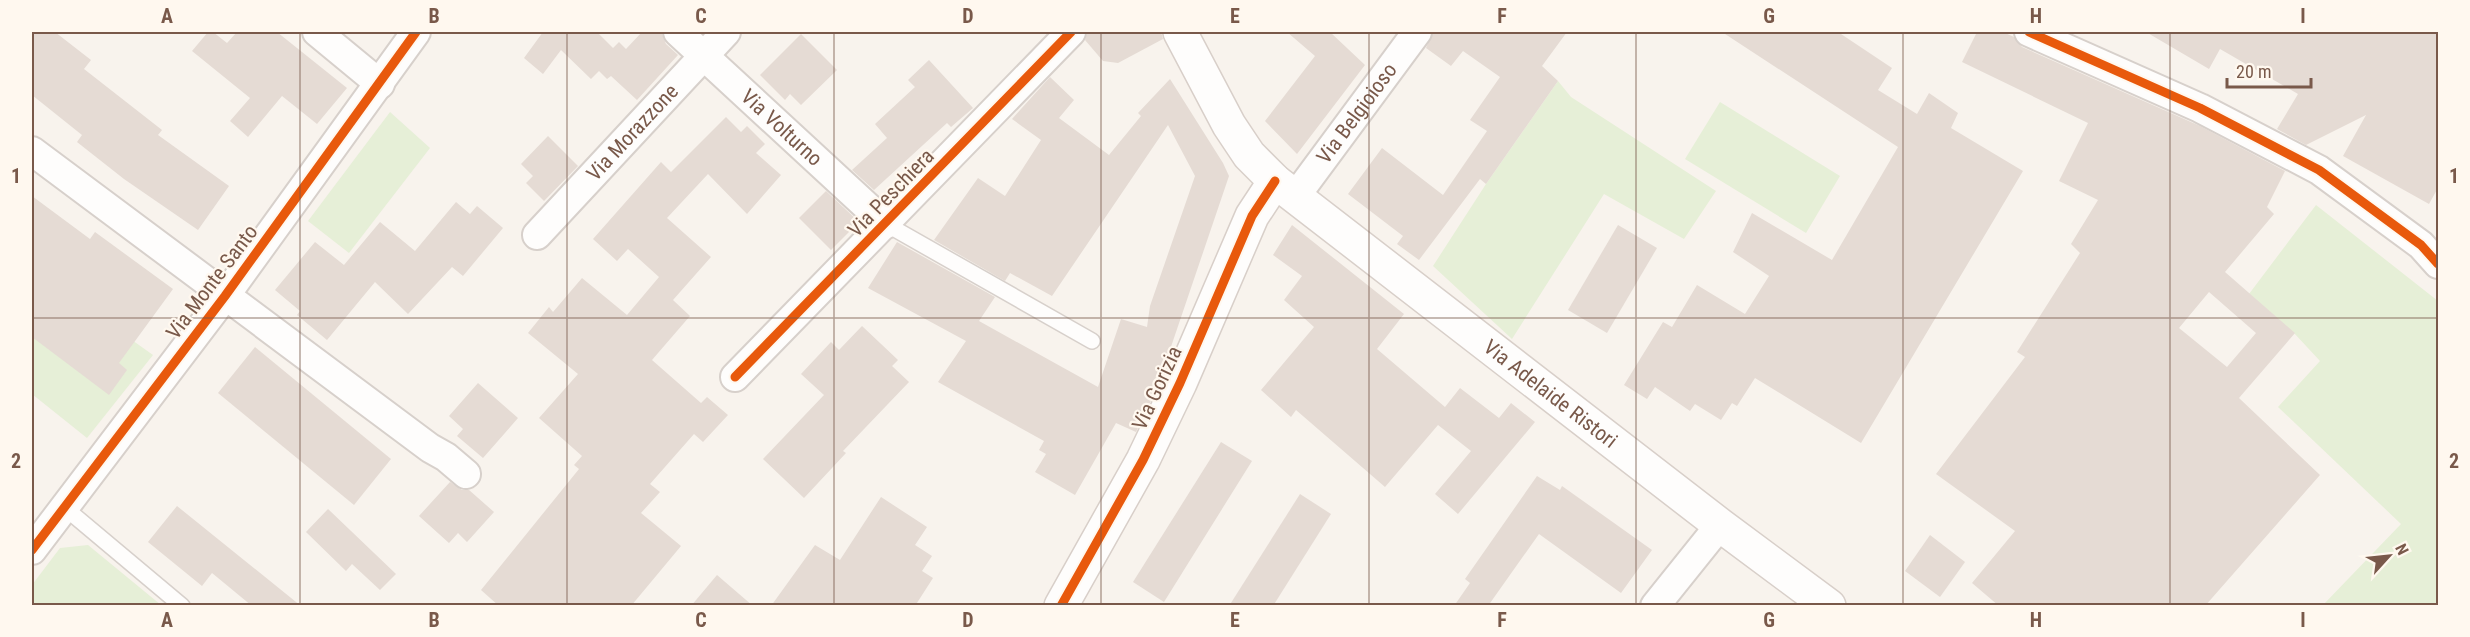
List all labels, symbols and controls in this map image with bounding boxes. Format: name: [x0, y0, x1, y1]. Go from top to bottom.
text: A: [161, 4, 173, 28]
text: B: [428, 4, 440, 28]
text: C: [695, 4, 707, 28]
text: D: [962, 4, 974, 28]
text: E: [1230, 4, 1240, 28]
text: F: [1497, 4, 1507, 28]
text: G: [1763, 4, 1775, 28]
text: H: [2030, 4, 2042, 28]
text: I: [2300, 4, 2306, 28]
scale bar: [2227, 51, 2311, 89]
street label: Via Belgioioso: [1312, 58, 1402, 168]
text: 20 m: [2236, 61, 2271, 82]
street label: Via Morazzone: [582, 79, 683, 186]
street label: Via Volturno: [736, 84, 827, 171]
street label: Via Peschiera: [843, 144, 939, 242]
text: 1: [11, 164, 21, 188]
text: 1: [2449, 164, 2459, 188]
street label: Via Monte Santo: [161, 220, 263, 344]
street label: Via Adelaide Ristori: [1479, 335, 1622, 453]
street label: Via Gorizia: [1127, 342, 1187, 434]
text: 2: [11, 449, 21, 473]
text: 2: [2449, 449, 2459, 473]
north arrow: [2359, 526, 2419, 586]
text: N: [2391, 541, 2413, 558]
text: A: [161, 608, 173, 632]
text: B: [428, 608, 440, 632]
text: C: [695, 608, 707, 632]
text: D: [962, 608, 974, 632]
text: E: [1230, 608, 1240, 632]
text: F: [1497, 608, 1507, 632]
text: G: [1763, 608, 1775, 632]
text: H: [2030, 608, 2042, 632]
text: I: [2300, 608, 2306, 632]

